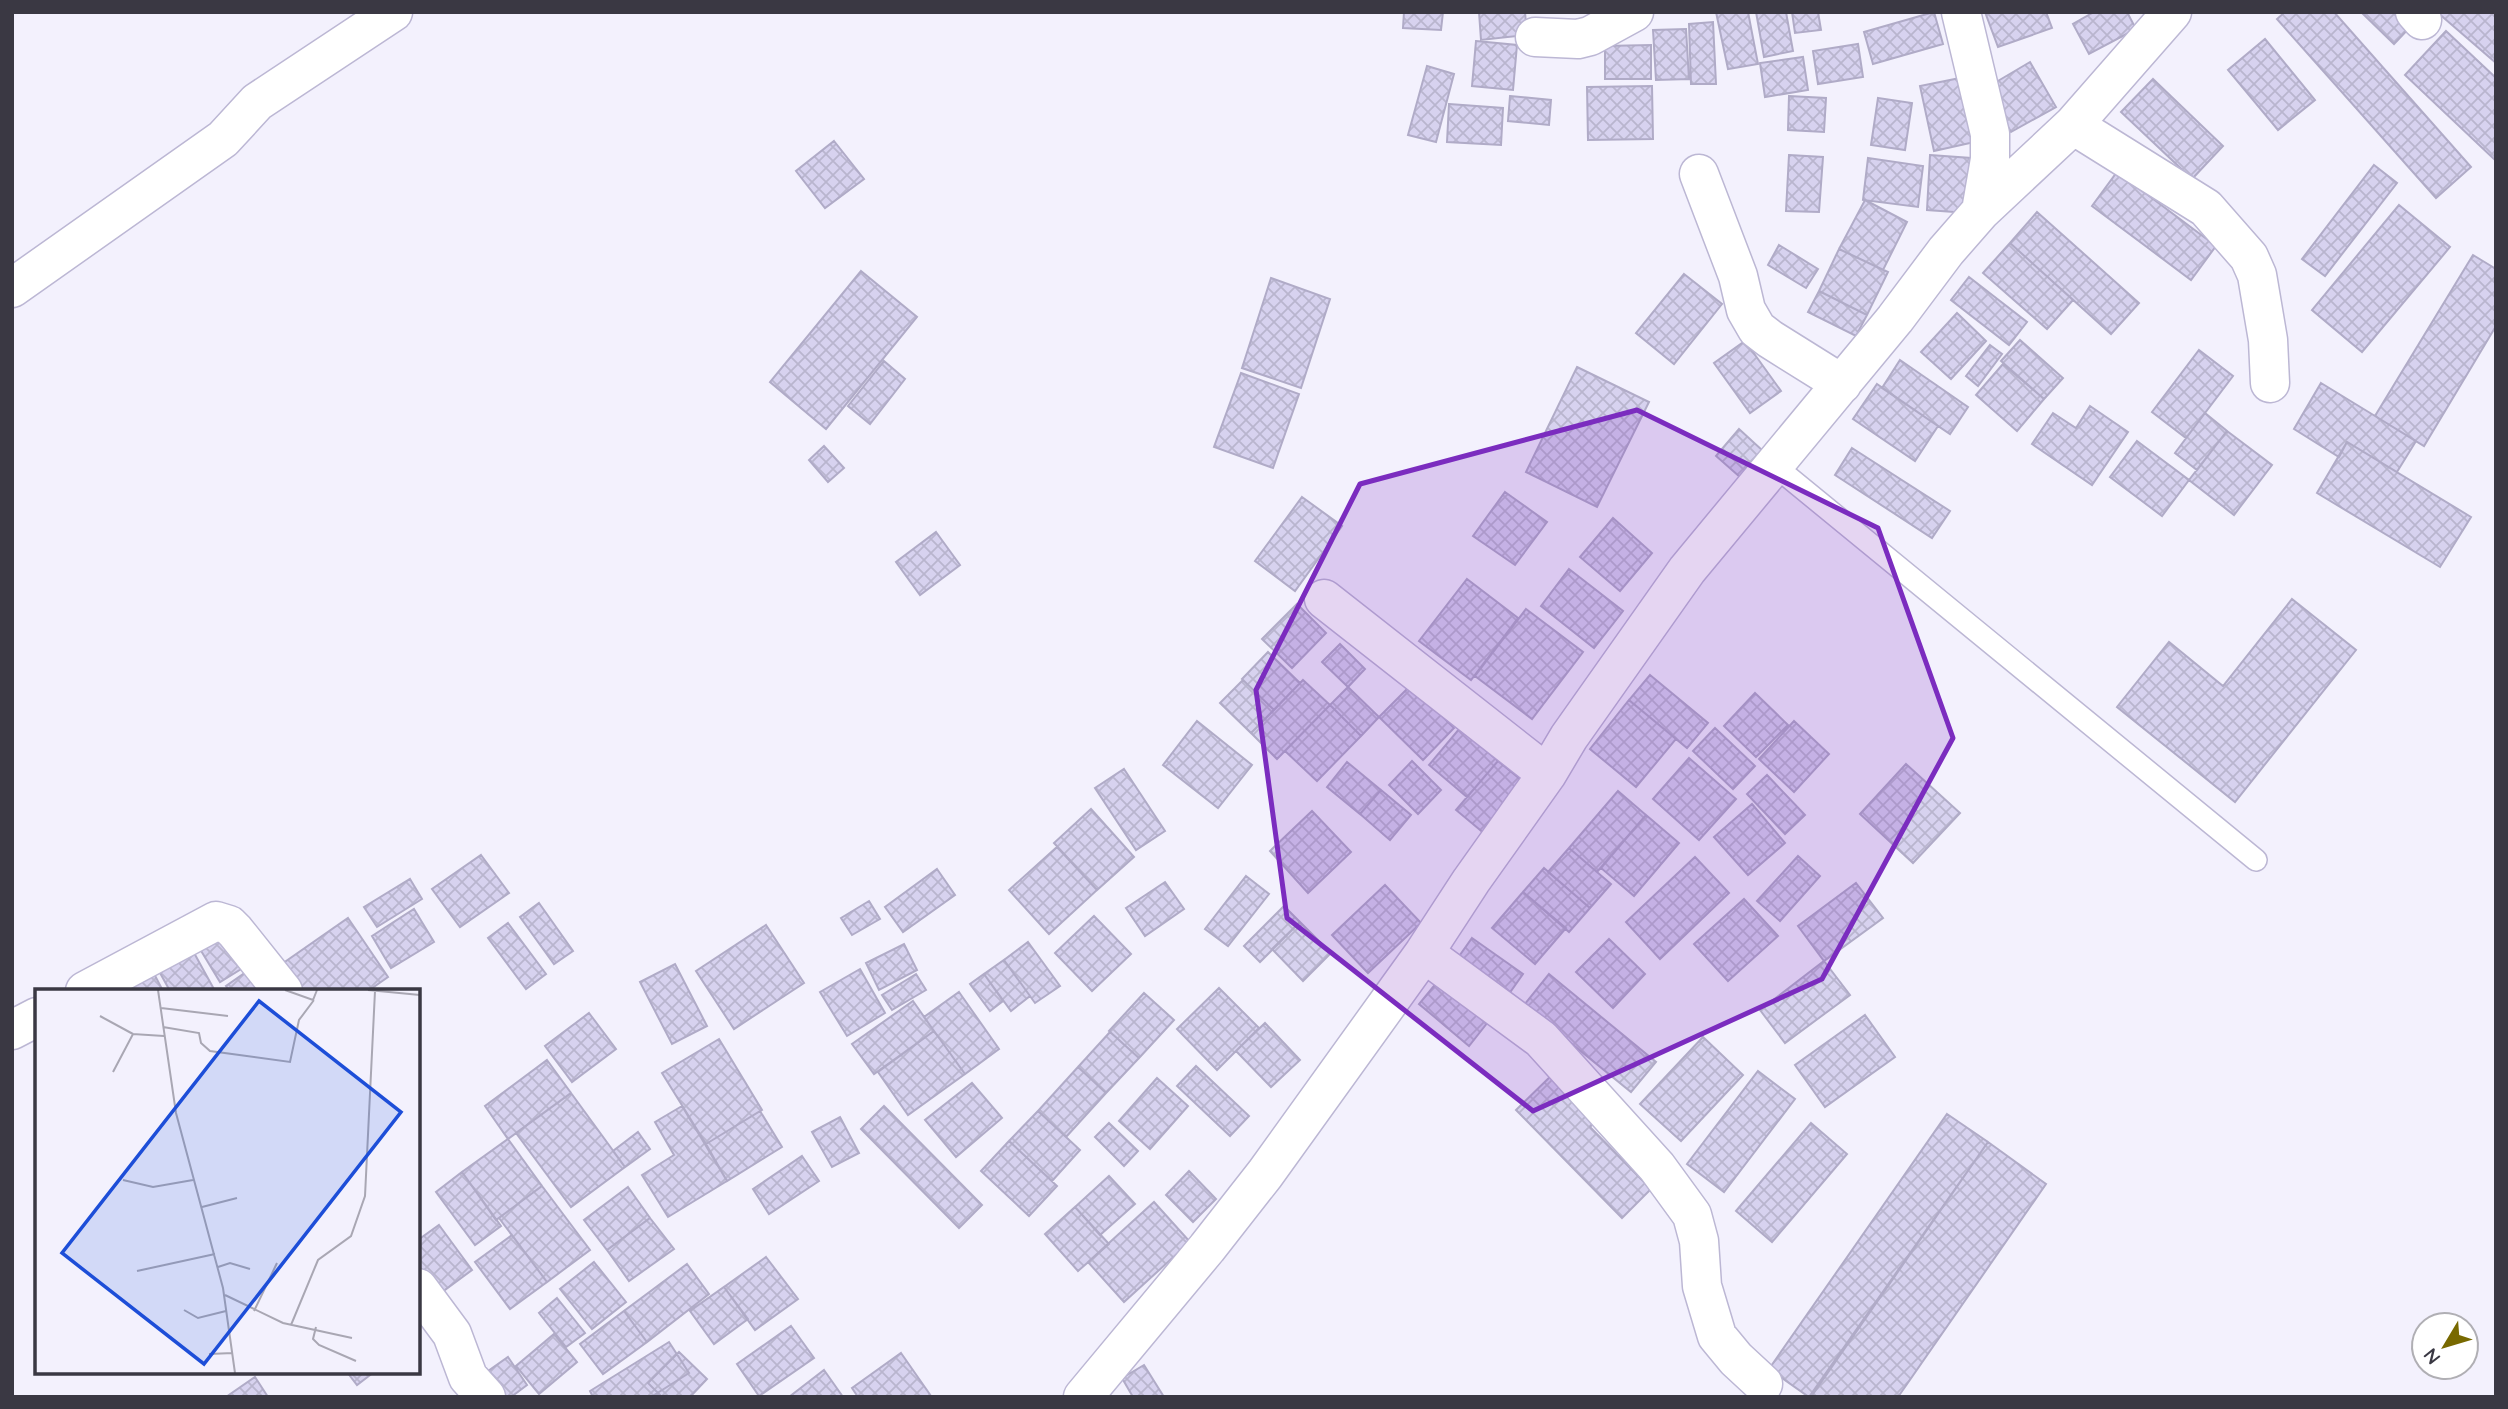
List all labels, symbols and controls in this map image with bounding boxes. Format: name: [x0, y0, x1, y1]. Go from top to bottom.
inset map: [35, 989, 420, 1374]
north arrow: [2410, 1311, 2480, 1381]
text: N: [2418, 1344, 2445, 1369]

